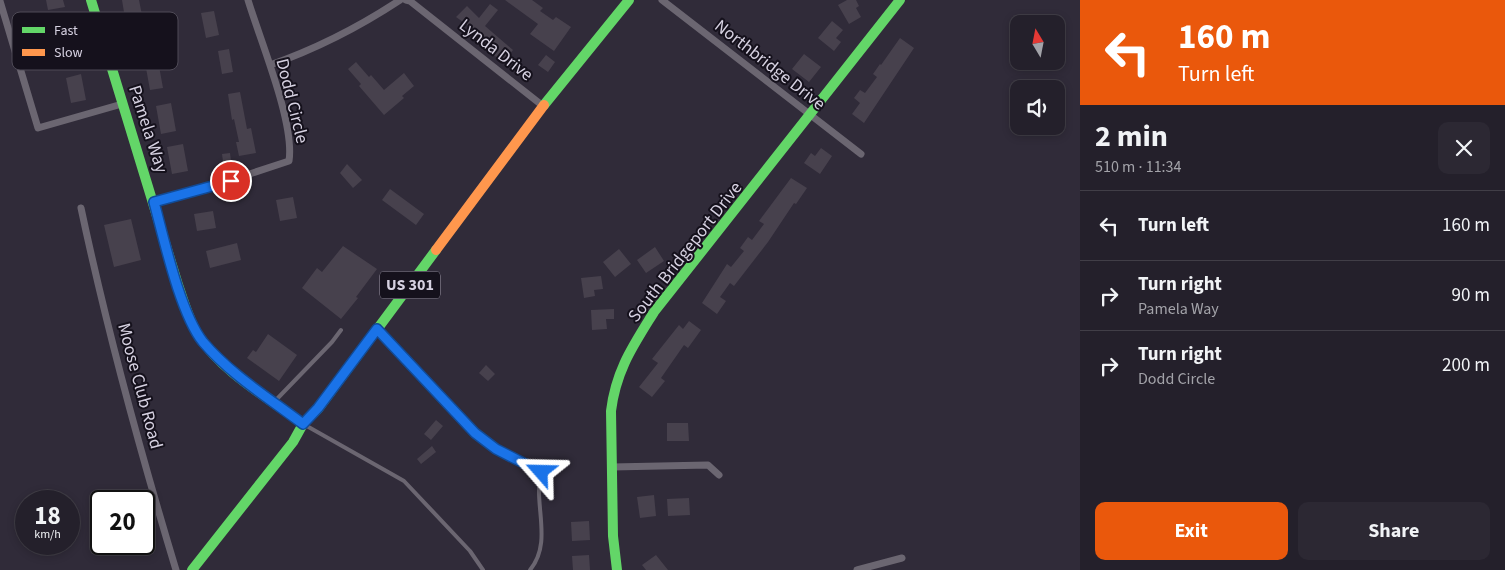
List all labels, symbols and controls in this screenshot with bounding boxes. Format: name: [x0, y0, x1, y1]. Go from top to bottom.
legend: [12, 12, 178, 70]
text: 160 m: [1178, 12, 1270, 62]
street label: Lynda Drive: [454, 13, 538, 87]
street label: Northbridge Drive: [709, 14, 831, 116]
north arrow: [1010, 15, 1065, 70]
map controls: [1010, 15, 1065, 135]
icon: left: [1095, 20, 1160, 85]
text: Fast: [54, 21, 78, 41]
text: Slow: [54, 43, 83, 63]
street label: Dodd Circle: [269, 56, 315, 146]
text: Turn left: [1178, 58, 1254, 90]
button: sound: [1010, 80, 1065, 135]
street label: Pamela Way: [122, 82, 174, 177]
text: 2 min: [1095, 115, 1168, 158]
button: close: [1438, 122, 1490, 174]
text: 510 m · 11:34: [1095, 156, 1182, 178]
pin: [210, 160, 252, 202]
icon: arrive: [217, 167, 245, 195]
street label: South Bridgeport Drive: [622, 176, 748, 328]
icon: left: [1095, 212, 1123, 240]
text: Turn left: [1138, 212, 1209, 239]
text: 160 m: [1442, 212, 1490, 239]
text: Turn right: [1138, 271, 1222, 298]
road number: US 301: [380, 272, 440, 298]
icon: right: [1095, 282, 1123, 310]
text: 90 m: [1452, 282, 1490, 309]
text: Pamela Way: [1138, 298, 1219, 320]
street label: Moose Club Road: [111, 320, 169, 452]
text: Turn right: [1138, 341, 1222, 368]
icon: right: [1095, 352, 1123, 380]
text: 200 m: [1442, 352, 1490, 379]
text: Dodd Circle: [1138, 368, 1215, 390]
position arrow: [514, 445, 566, 497]
speed limit sign: 20: [90, 490, 155, 555]
text: 18: [34, 498, 61, 534]
button: Exit: [1095, 502, 1288, 560]
button: Share: [1298, 502, 1490, 560]
text: km/h: [34, 526, 61, 543]

